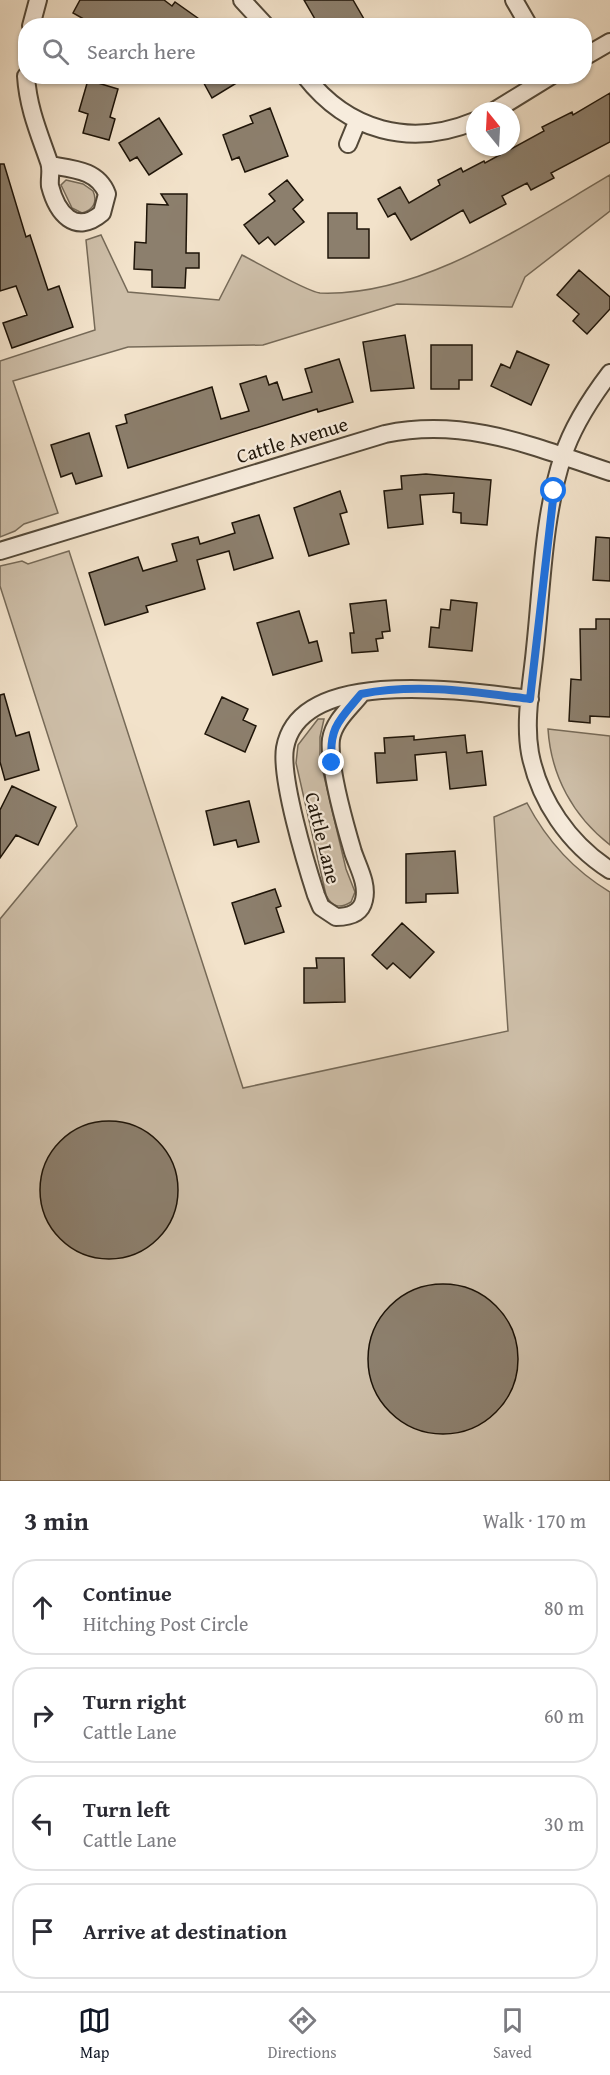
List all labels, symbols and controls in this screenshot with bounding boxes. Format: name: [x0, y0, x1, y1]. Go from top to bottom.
search box: [18, 18, 592, 84]
icon: search: [39, 35, 72, 68]
text: Search here: [87, 35, 196, 67]
north arrow: [466, 102, 520, 156]
street label: Cattle Avenue: [232, 409, 351, 470]
route start: [540, 477, 566, 503]
route end: [318, 749, 344, 775]
street label: Cattle Lane: [298, 789, 349, 887]
text: 3 min: [24, 1501, 89, 1540]
text: Walk · 170 m: [483, 1506, 586, 1535]
text: Continue: [83, 1577, 172, 1609]
icon: ahead: [26, 1591, 59, 1624]
text: 80 m: [544, 1593, 584, 1622]
text: Hitching Post Circle: [83, 1609, 248, 1638]
text: Turn right: [83, 1685, 186, 1717]
icon: right: [26, 1699, 59, 1732]
text: 60 m: [544, 1701, 584, 1730]
text: Cattle Lane: [83, 1717, 177, 1746]
text: Turn left: [83, 1793, 170, 1825]
icon: left: [26, 1807, 59, 1840]
text: 30 m: [544, 1809, 584, 1838]
text: Cattle Lane: [83, 1825, 177, 1854]
icon: arrive: [26, 1915, 59, 1948]
text: Arrive at destination: [83, 1915, 287, 1947]
tab: Map: [78, 2004, 111, 2064]
tab: Directions: [268, 2004, 337, 2064]
tab: Saved: [493, 2004, 532, 2064]

